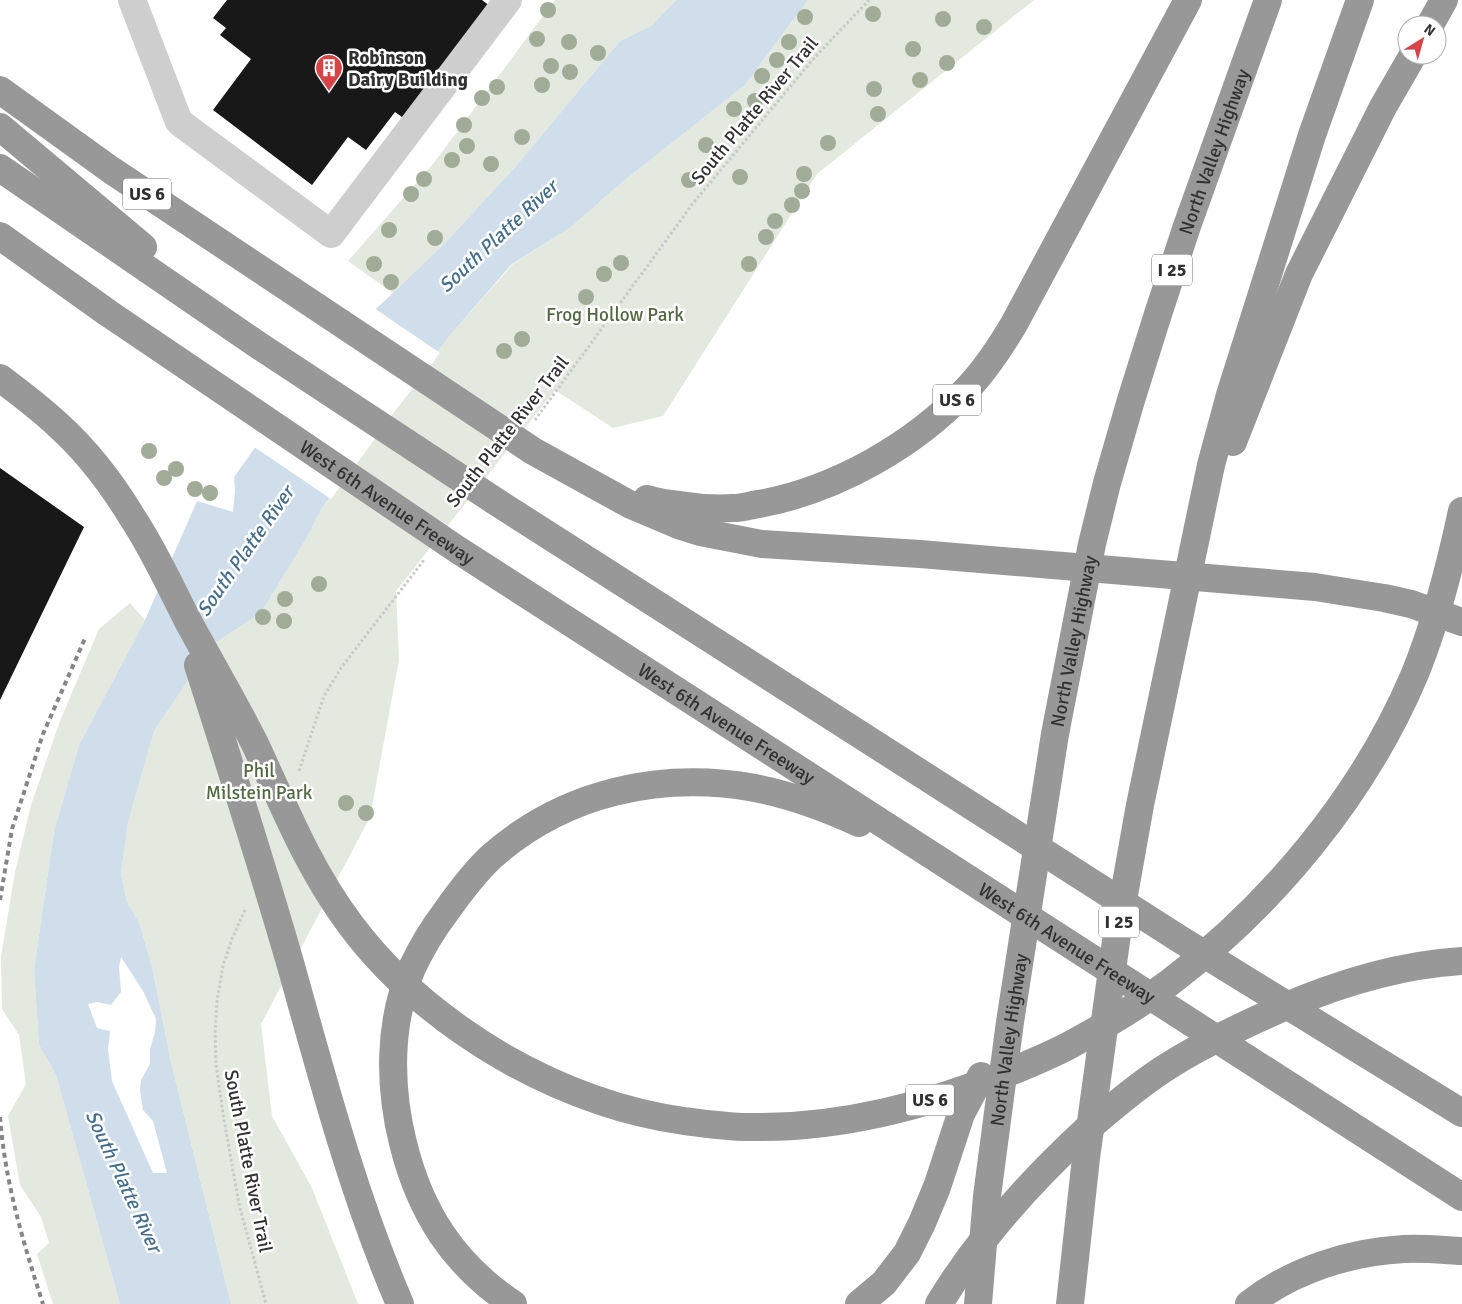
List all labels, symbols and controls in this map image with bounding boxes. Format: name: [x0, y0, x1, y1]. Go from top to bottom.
north arrow: [1397, 15, 1447, 65]
text: N: [1421, 20, 1439, 40]
street label: South Platte River Trail: [686, 32, 824, 190]
place label: Robinson Dairy Building: [348, 46, 468, 92]
building icon: Robinson Dairy Building: [314, 53, 344, 92]
street label: North Valley Highway: [1174, 66, 1255, 238]
water label: South Platte River: [434, 173, 565, 298]
road number: US 6: [123, 178, 171, 210]
road number: I 25: [1152, 254, 1192, 286]
park label: Frog Hollow Park: [546, 303, 684, 327]
street label: South Platte River Trail: [441, 351, 574, 512]
road number: US 6: [933, 384, 981, 416]
street label: West 6th Avenue Freeway: [295, 435, 479, 571]
water label: South Platte River: [191, 479, 301, 621]
street label: North Valley Highway: [1046, 553, 1103, 729]
street label: West 6th Avenue Freeway: [633, 658, 819, 790]
park label: Phil Milstein Park: [206, 759, 313, 805]
street label: West 6th Avenue Freeway: [974, 878, 1160, 1009]
road number: I 25: [1099, 906, 1139, 938]
street label: North Valley Highway: [985, 952, 1034, 1128]
street label: South Platte River Trail: [219, 1068, 278, 1255]
road number: US 6: [906, 1084, 954, 1116]
water label: South Platte River: [80, 1106, 168, 1258]

